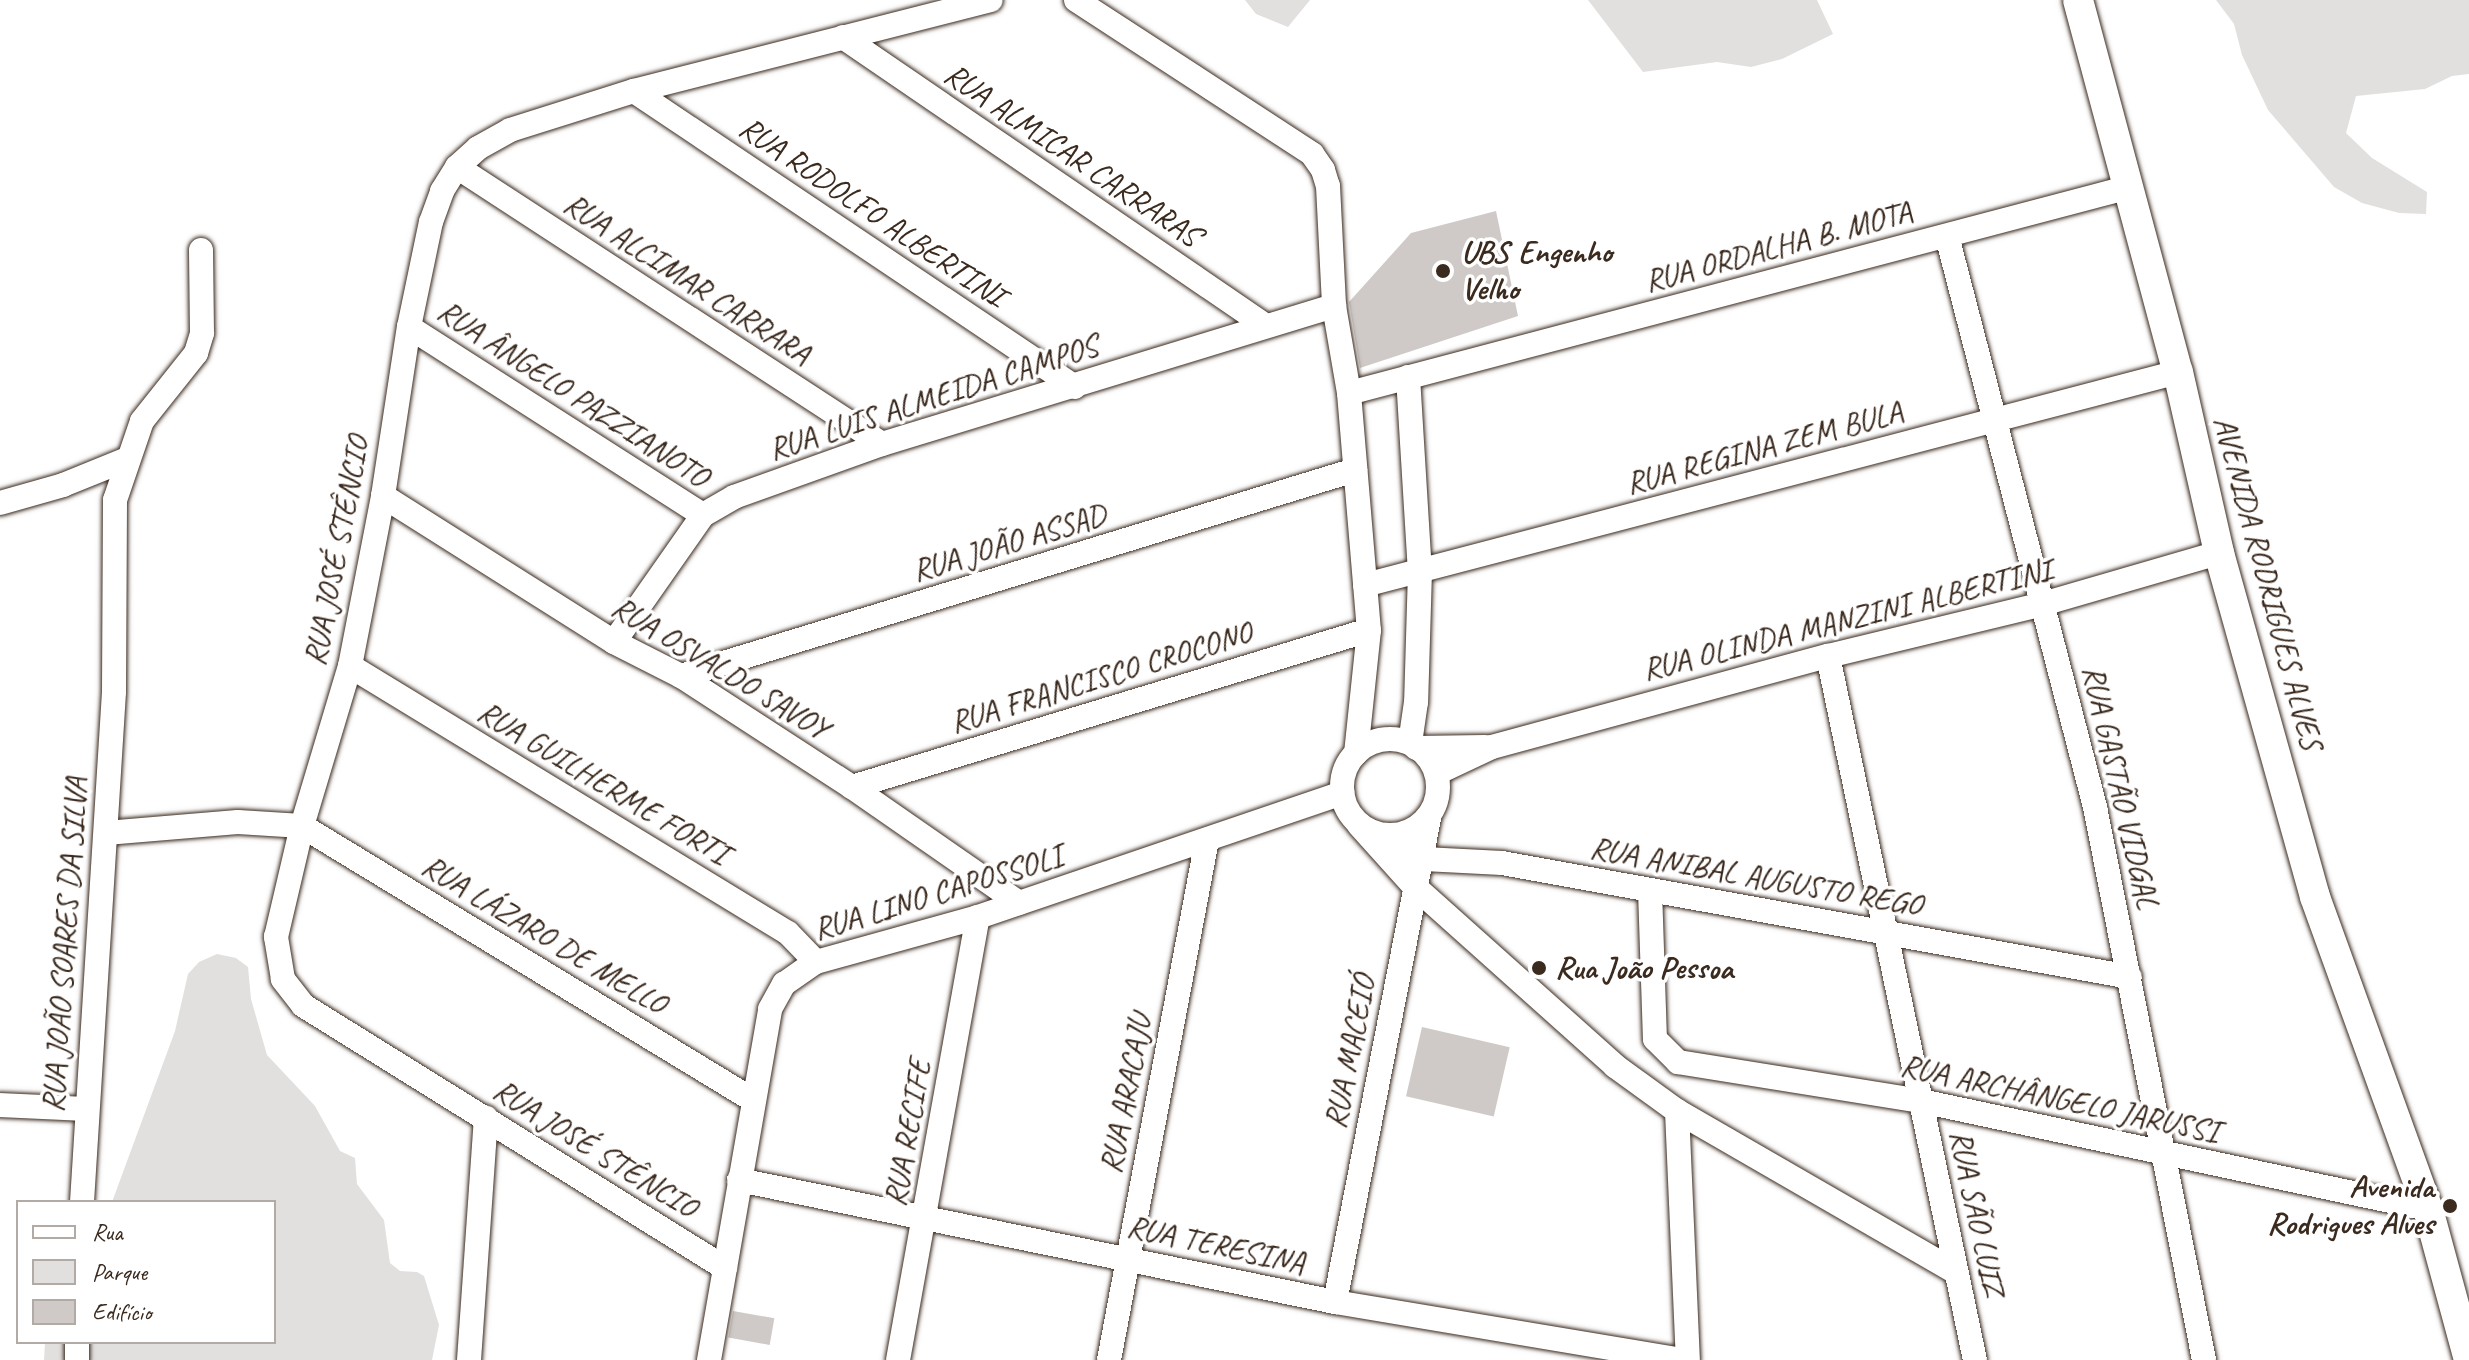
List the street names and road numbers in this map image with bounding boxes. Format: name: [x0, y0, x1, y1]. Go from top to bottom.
street label: RUA ALMICAR CARRARAS: [936, 55, 1208, 255]
street label: RUA RODOLFO ALBERTINI: [733, 109, 1011, 315]
street label: RUA ALCIMAR CARRARA: [557, 185, 817, 373]
street label: RUA ORDALHA B. MOTA: [1640, 193, 1916, 301]
street label: RUA ÂNGELO PAZZIANOTO: [430, 292, 716, 496]
street label: RUA LUIS ALMEIDA CAMPOS: [764, 327, 1102, 469]
street label: RUA REGINA ZEM BULA: [1622, 393, 1906, 503]
street label: AVENIDA RODRIGUES ALVES: [2205, 412, 2331, 754]
street label: RUA JOSÉ STÊNCIO: [296, 433, 378, 669]
street label: RUA JOÃO ASSAD: [908, 495, 1110, 591]
street label: RUA OLINDA MANZINI ALBERTINI: [1639, 551, 2055, 689]
street label: RUA OSVALDO SAVOY: [603, 587, 837, 749]
street label: RUA FRANCISCO CROCONO: [945, 614, 1257, 742]
street label: RUA GASTÃO VIDGAL: [2073, 662, 2167, 912]
street label: RUA GUILHERME FORTI: [470, 693, 736, 873]
street label: RUA JOÃO SOARES DA SILVA: [34, 776, 96, 1114]
street label: RUA ANIBAL AUGUSTO REGO: [1587, 829, 1925, 925]
street label: RUA LINO CAPOSSOLI: [810, 837, 1066, 949]
street label: RUA LÁZARO DE MELLO: [414, 847, 674, 1023]
street label: RUA MACEIÓ: [1316, 972, 1384, 1132]
street label: RUA ARACAJU: [1092, 1012, 1160, 1176]
street label: RUA ARCHÂNGELO JARUSSI: [1896, 1046, 2224, 1152]
street label: RUA RECIFE: [876, 1056, 940, 1210]
street label: RUA JOSÉ STÊNCIO: [486, 1071, 704, 1227]
street label: RUA SÃO LUIZ: [1941, 1127, 2013, 1299]
street label: RUA TERESINA: [1123, 1207, 1309, 1283]

